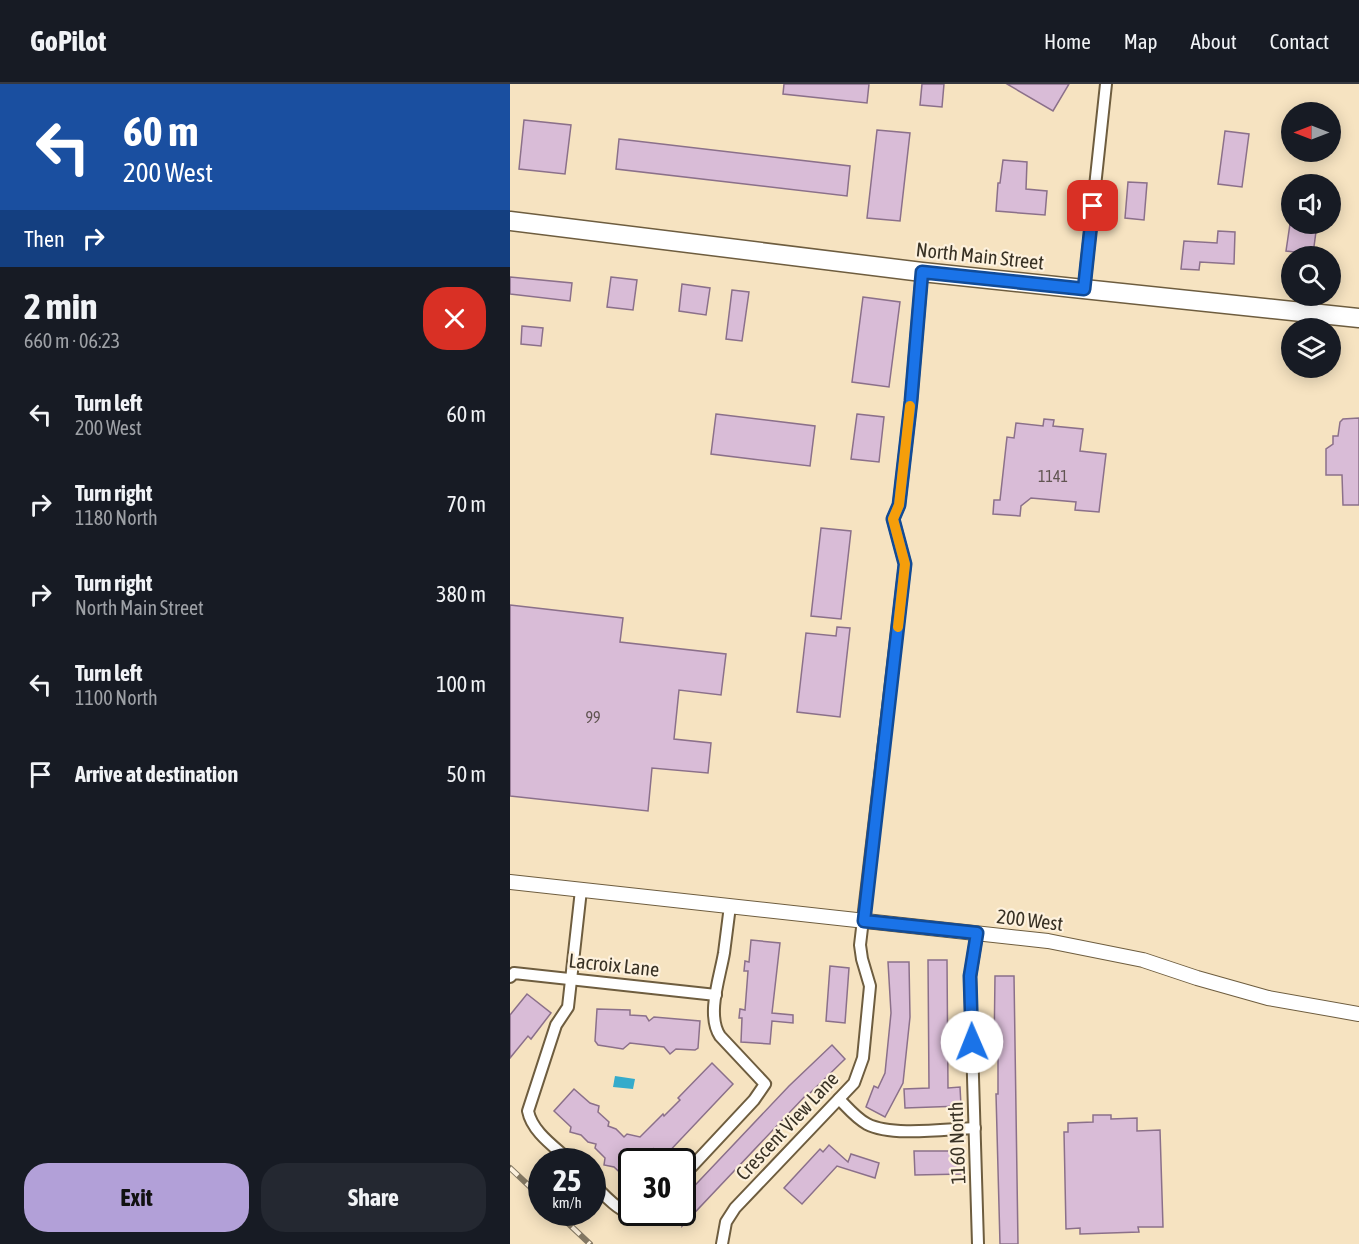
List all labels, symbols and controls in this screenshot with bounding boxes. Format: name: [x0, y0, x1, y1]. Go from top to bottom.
text: GoPilot: [30, 25, 106, 57]
text: Home: [1044, 29, 1091, 53]
text: Map: [1124, 29, 1158, 53]
text: About: [1191, 29, 1237, 53]
text: Contact: [1270, 29, 1329, 53]
north arrow: [1281, 102, 1341, 162]
map controls: [1281, 102, 1341, 378]
text: 60 m: [123, 107, 198, 155]
icon: left: [24, 108, 102, 186]
text: 200 West: [123, 157, 213, 188]
button: sound: [1281, 174, 1341, 234]
pin: [1067, 180, 1118, 231]
icon: arrive: [1076, 189, 1109, 222]
icon: right: [77, 222, 110, 255]
text: Then: [24, 226, 65, 252]
street label: North Main Street: [915, 237, 1045, 274]
button: search: [1281, 246, 1341, 306]
text: 2 min: [24, 285, 98, 327]
button: close: [423, 287, 486, 350]
button: layers: [1281, 318, 1341, 378]
text: 660 m · 06:23: [24, 329, 120, 352]
text: Turn left: [75, 390, 142, 416]
icon: left: [24, 398, 57, 431]
text: 60 m: [446, 401, 486, 427]
text: 200 West: [75, 416, 142, 439]
house number: 1141: [1038, 467, 1068, 485]
text: Turn right: [75, 480, 152, 506]
icon: right: [24, 488, 57, 521]
text: 70 m: [446, 491, 486, 517]
text: 1180 North: [75, 506, 158, 529]
text: Turn right: [75, 570, 152, 596]
icon: right: [24, 578, 57, 611]
text: 380 m: [436, 581, 486, 607]
text: North Main Street: [75, 596, 204, 619]
text: Turn left: [75, 660, 142, 686]
icon: left: [24, 668, 57, 701]
text: 100 m: [436, 671, 486, 697]
text: 1100 North: [75, 686, 158, 709]
house number: 99: [585, 708, 601, 726]
icon: arrive: [24, 758, 57, 791]
text: Arrive at destination: [75, 761, 238, 787]
text: 50 m: [446, 761, 486, 787]
street label: 200 West: [996, 904, 1065, 935]
street label: Lacroix Lane: [568, 948, 660, 981]
position arrow: [940, 1010, 1004, 1074]
street label: Crescent View Lane: [731, 1067, 843, 1185]
street label: 1160 North: [944, 1101, 969, 1185]
speed limit sign: 30: [618, 1148, 696, 1226]
button: Exit: [24, 1163, 249, 1232]
button: Share: [261, 1163, 486, 1232]
text: 25: [553, 1163, 581, 1197]
text: km/h: [552, 1194, 582, 1211]

